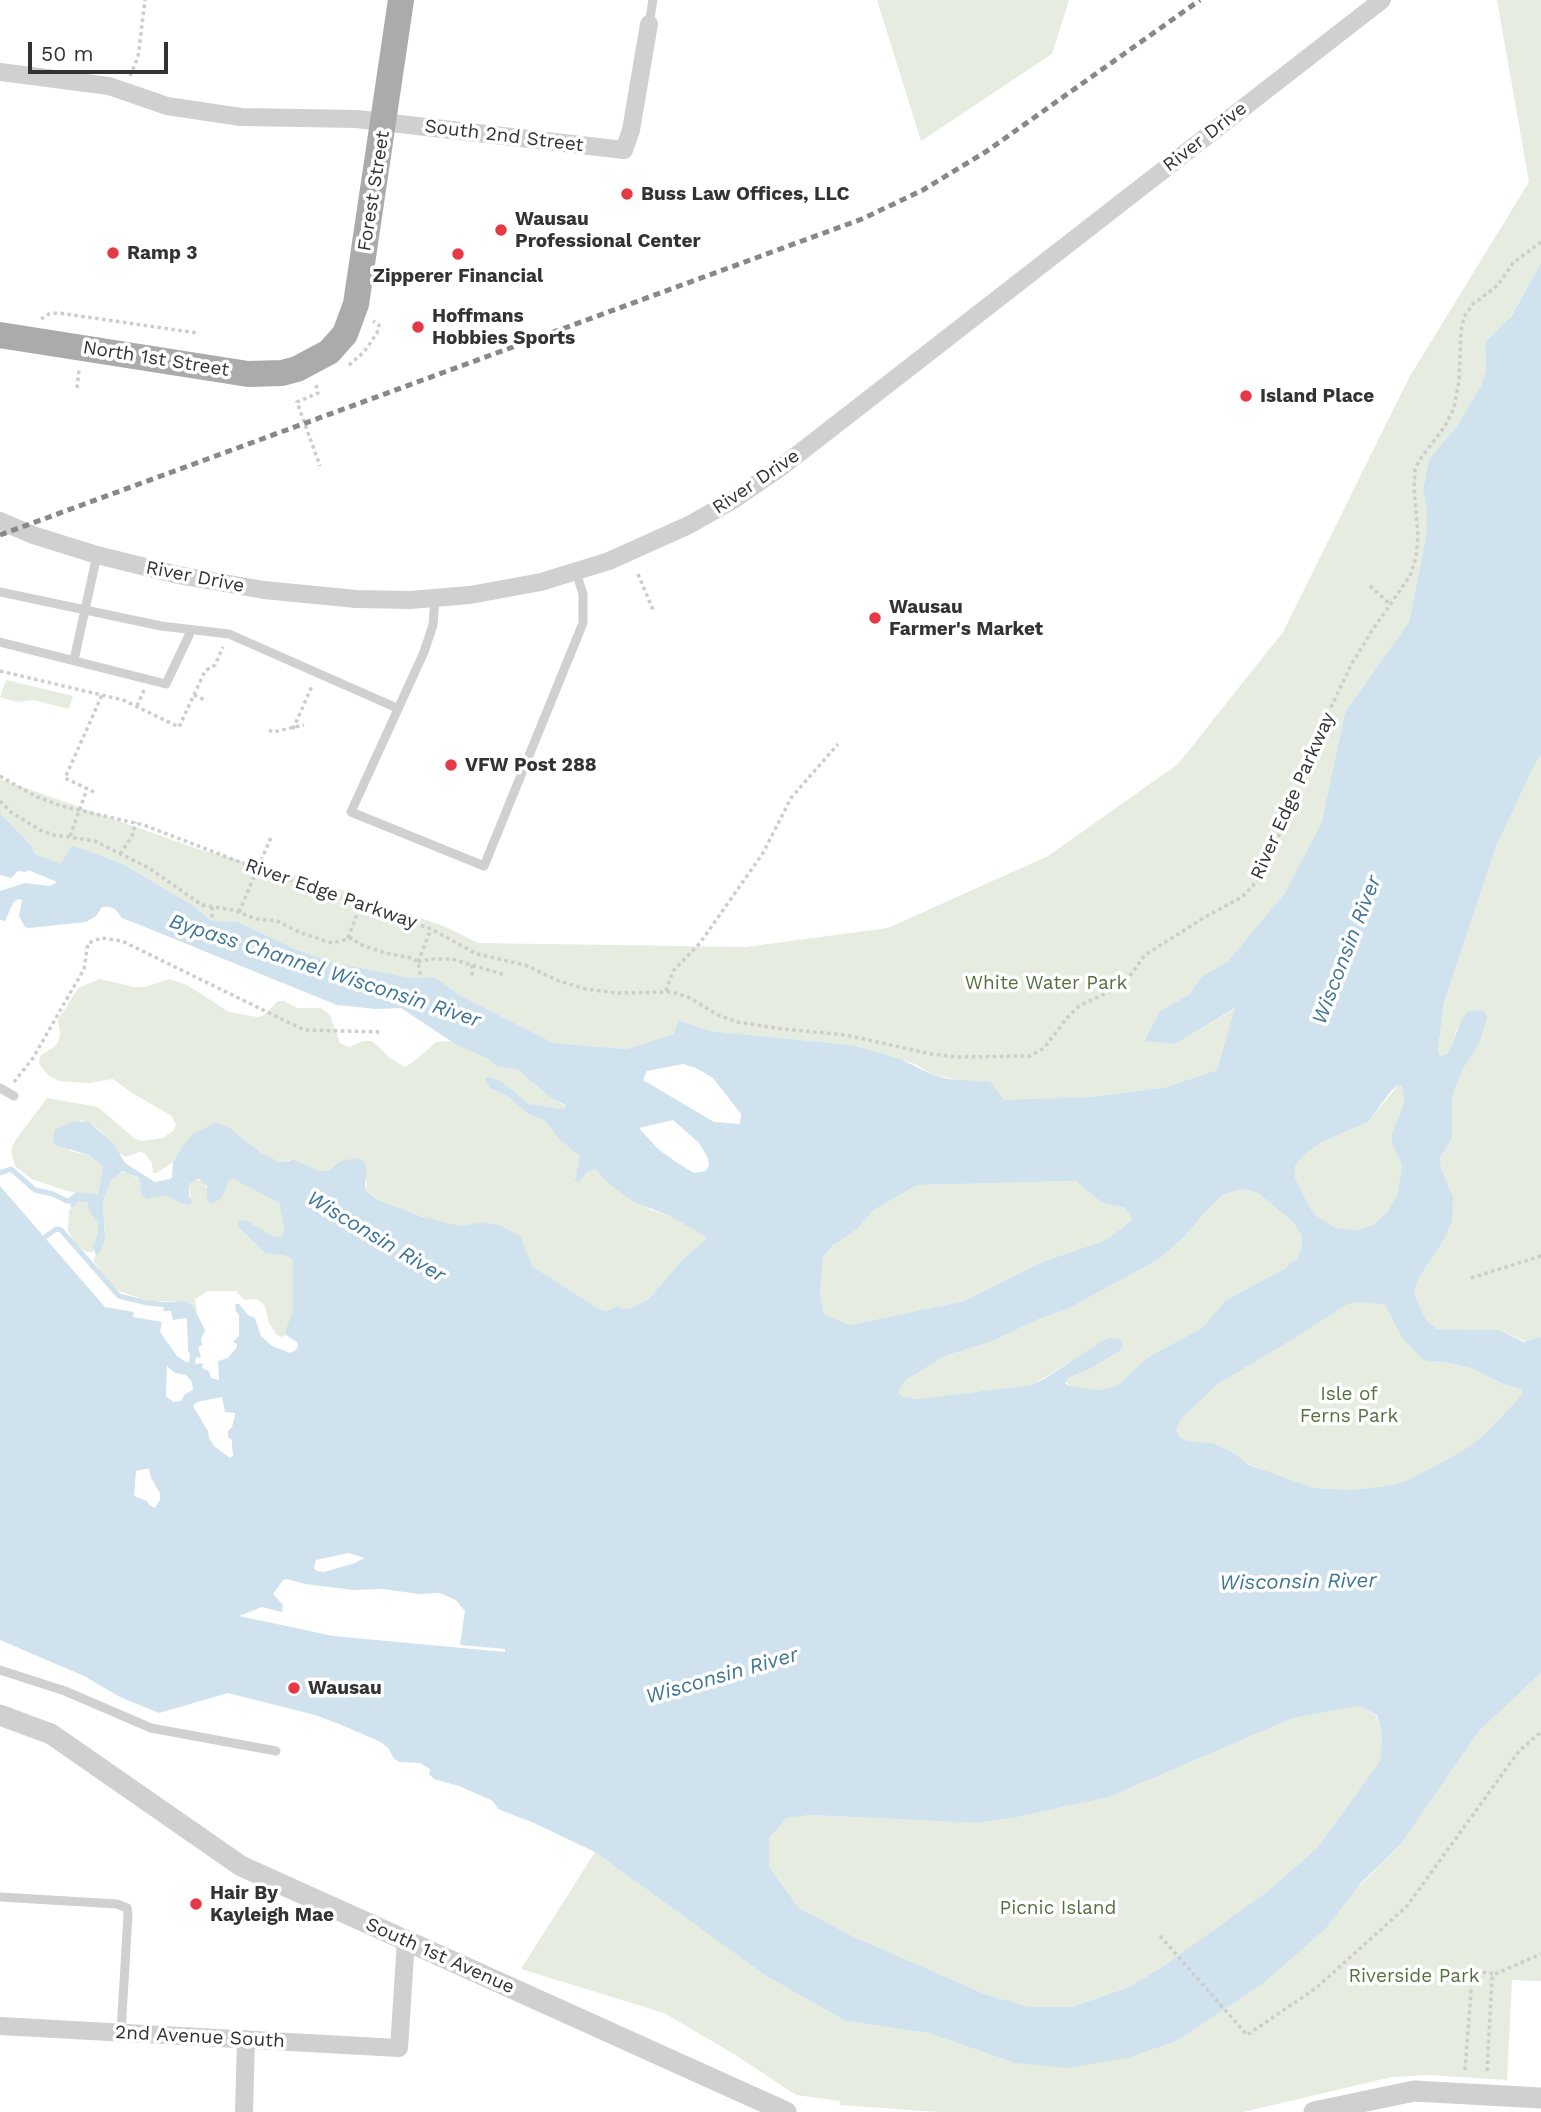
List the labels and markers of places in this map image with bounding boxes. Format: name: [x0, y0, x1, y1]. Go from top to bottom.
place label: Buss Law Offices, LLC: [641, 183, 849, 205]
marker: Buss Law Offices, LLC: [619, 186, 635, 202]
place label: Wausau Professional Center: [515, 208, 701, 252]
marker: Wausau Professional Center: [493, 222, 509, 238]
place label: Ramp 3: [127, 242, 198, 264]
marker: Ramp 3: [105, 245, 121, 261]
marker: Zipperer Financial: [450, 246, 466, 262]
place label: Zipperer Financial: [373, 265, 543, 287]
place label: Hoffmans Hobbies Sports: [432, 305, 575, 349]
marker: Hoffmans Hobbies Sports: [410, 319, 426, 335]
place label: Island Place: [1260, 385, 1374, 407]
marker: Island Place: [1238, 388, 1254, 404]
place label: Wausau Farmer's Market: [889, 596, 1043, 640]
marker: Wausau Farmer's Market: [867, 610, 883, 626]
place label: VFW Post 288: [465, 754, 597, 776]
marker: VFW Post 288: [443, 757, 459, 773]
place label: Wausau: [308, 1677, 382, 1699]
marker: Wausau: [286, 1680, 302, 1696]
place label: Hair By Kayleigh Mae: [210, 1882, 334, 1926]
marker: Hair By Kayleigh Mae: [188, 1896, 204, 1912]

